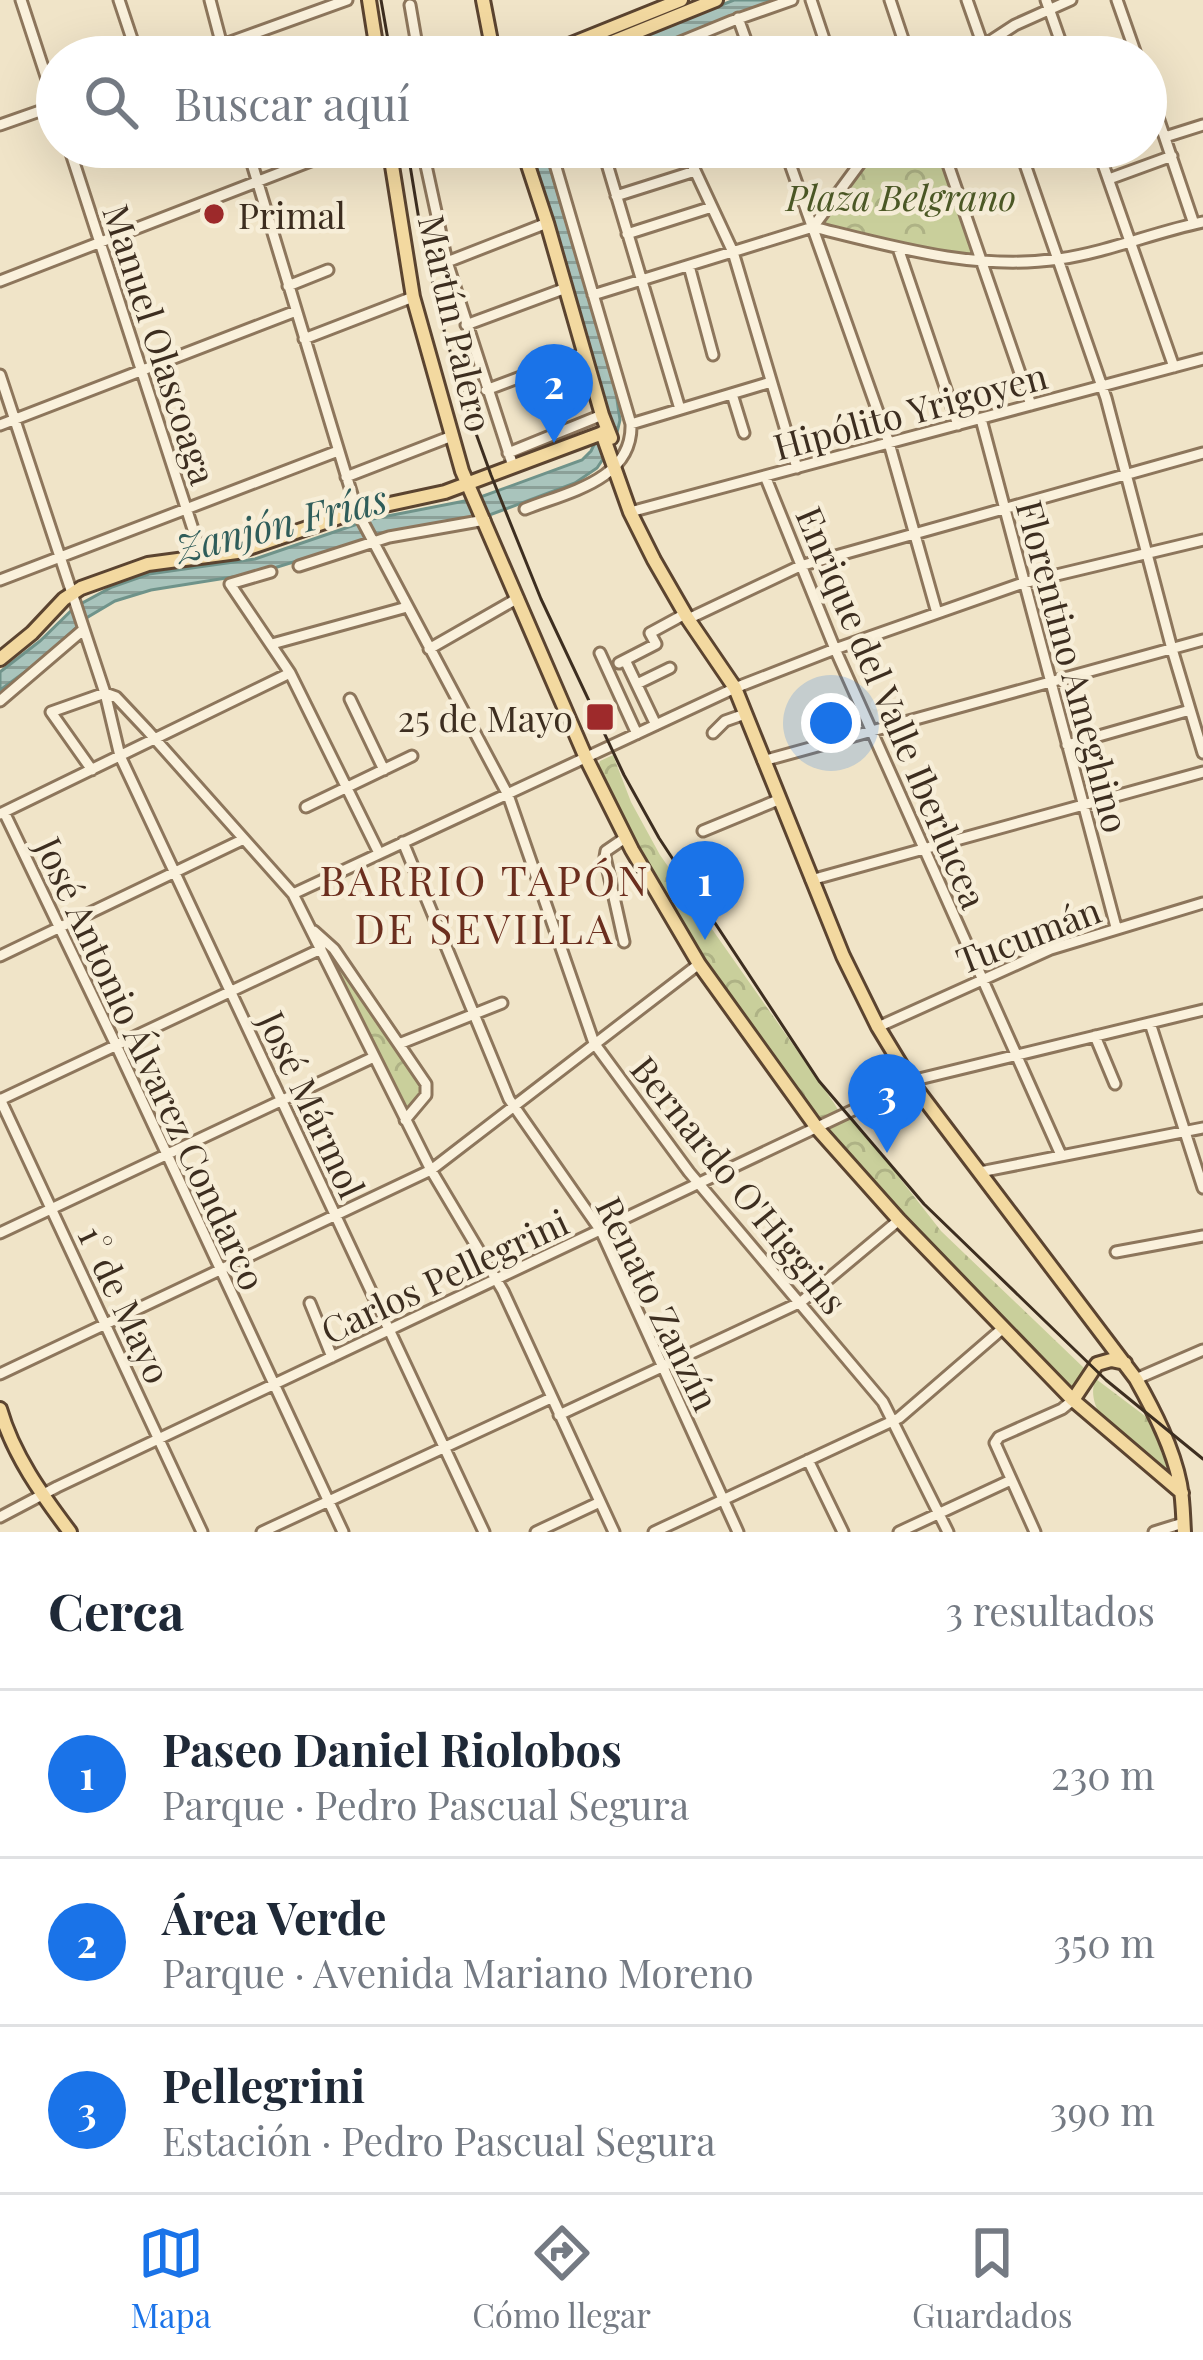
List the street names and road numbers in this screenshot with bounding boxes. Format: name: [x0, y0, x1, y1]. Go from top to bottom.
street label: Manuel Olascoaga: [93, 198, 229, 490]
street label: Martín Palero: [409, 210, 505, 436]
street label: Hipólito Yrigoyen: [768, 350, 1052, 470]
street label: Florentino Ameghino: [1007, 495, 1141, 837]
street label: Enrique del Valle Iberlucea: [786, 499, 1000, 915]
street label: José Antonio Álvarez Condarco: [25, 828, 278, 1297]
street label: Tucumán: [949, 885, 1107, 983]
street label: José Mármol: [248, 1002, 377, 1205]
street label: Bernardo O'Higgins: [621, 1045, 859, 1323]
street label: Renato Zanzín: [586, 1188, 732, 1418]
street label: Carlos Pellegrini: [313, 1197, 575, 1353]
street label: 1° de Mayo: [69, 1218, 183, 1390]

